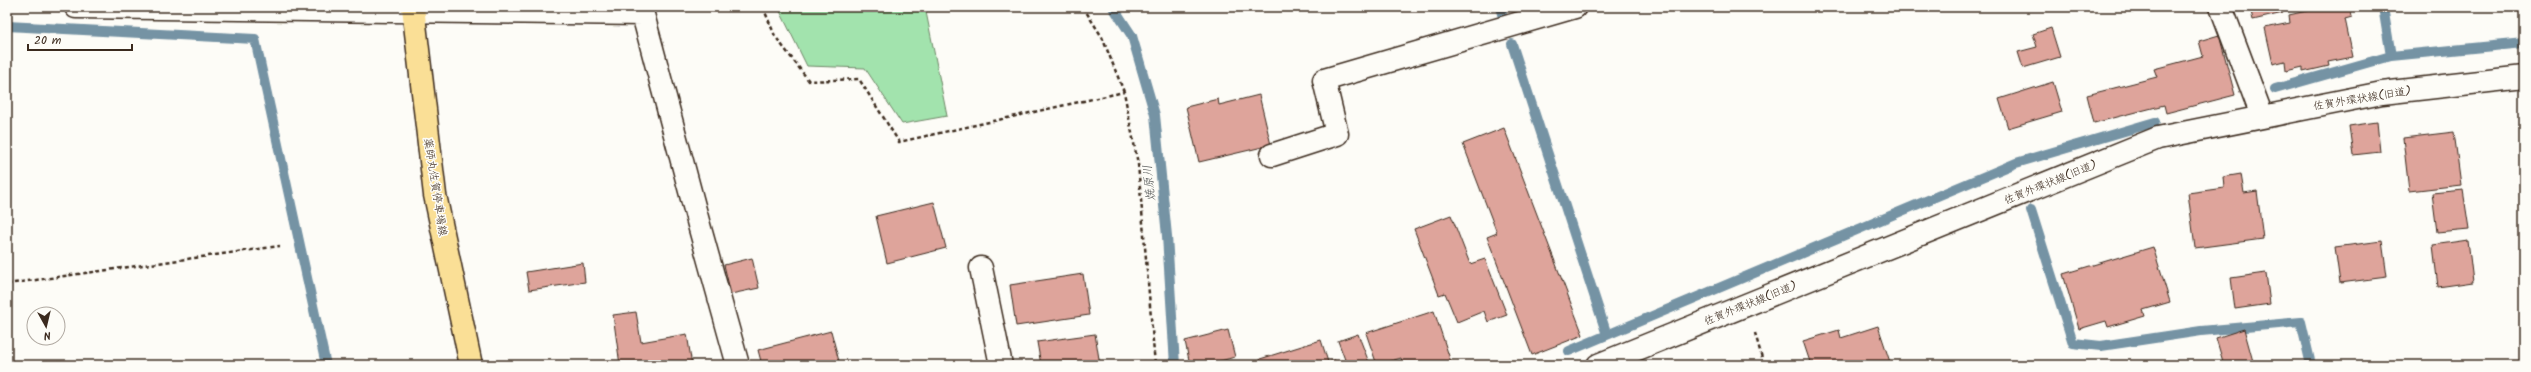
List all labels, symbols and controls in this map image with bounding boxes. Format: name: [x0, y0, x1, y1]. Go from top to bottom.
scale bar: [28, 26, 132, 52]
text: 20 m: [34, 31, 62, 50]
street label: 佐賀外環状線(旧道): [2312, 82, 2412, 116]
street label: 薬師丸佐賀停車場線: [418, 137, 452, 237]
street label: 佐賀外環状線(旧道): [2001, 156, 2100, 210]
water label: 焼原川: [1138, 164, 1161, 202]
street label: 佐賀外環状線(旧道): [1701, 277, 1800, 331]
north arrow: [26, 306, 66, 346]
text: N: [43, 326, 52, 344]

